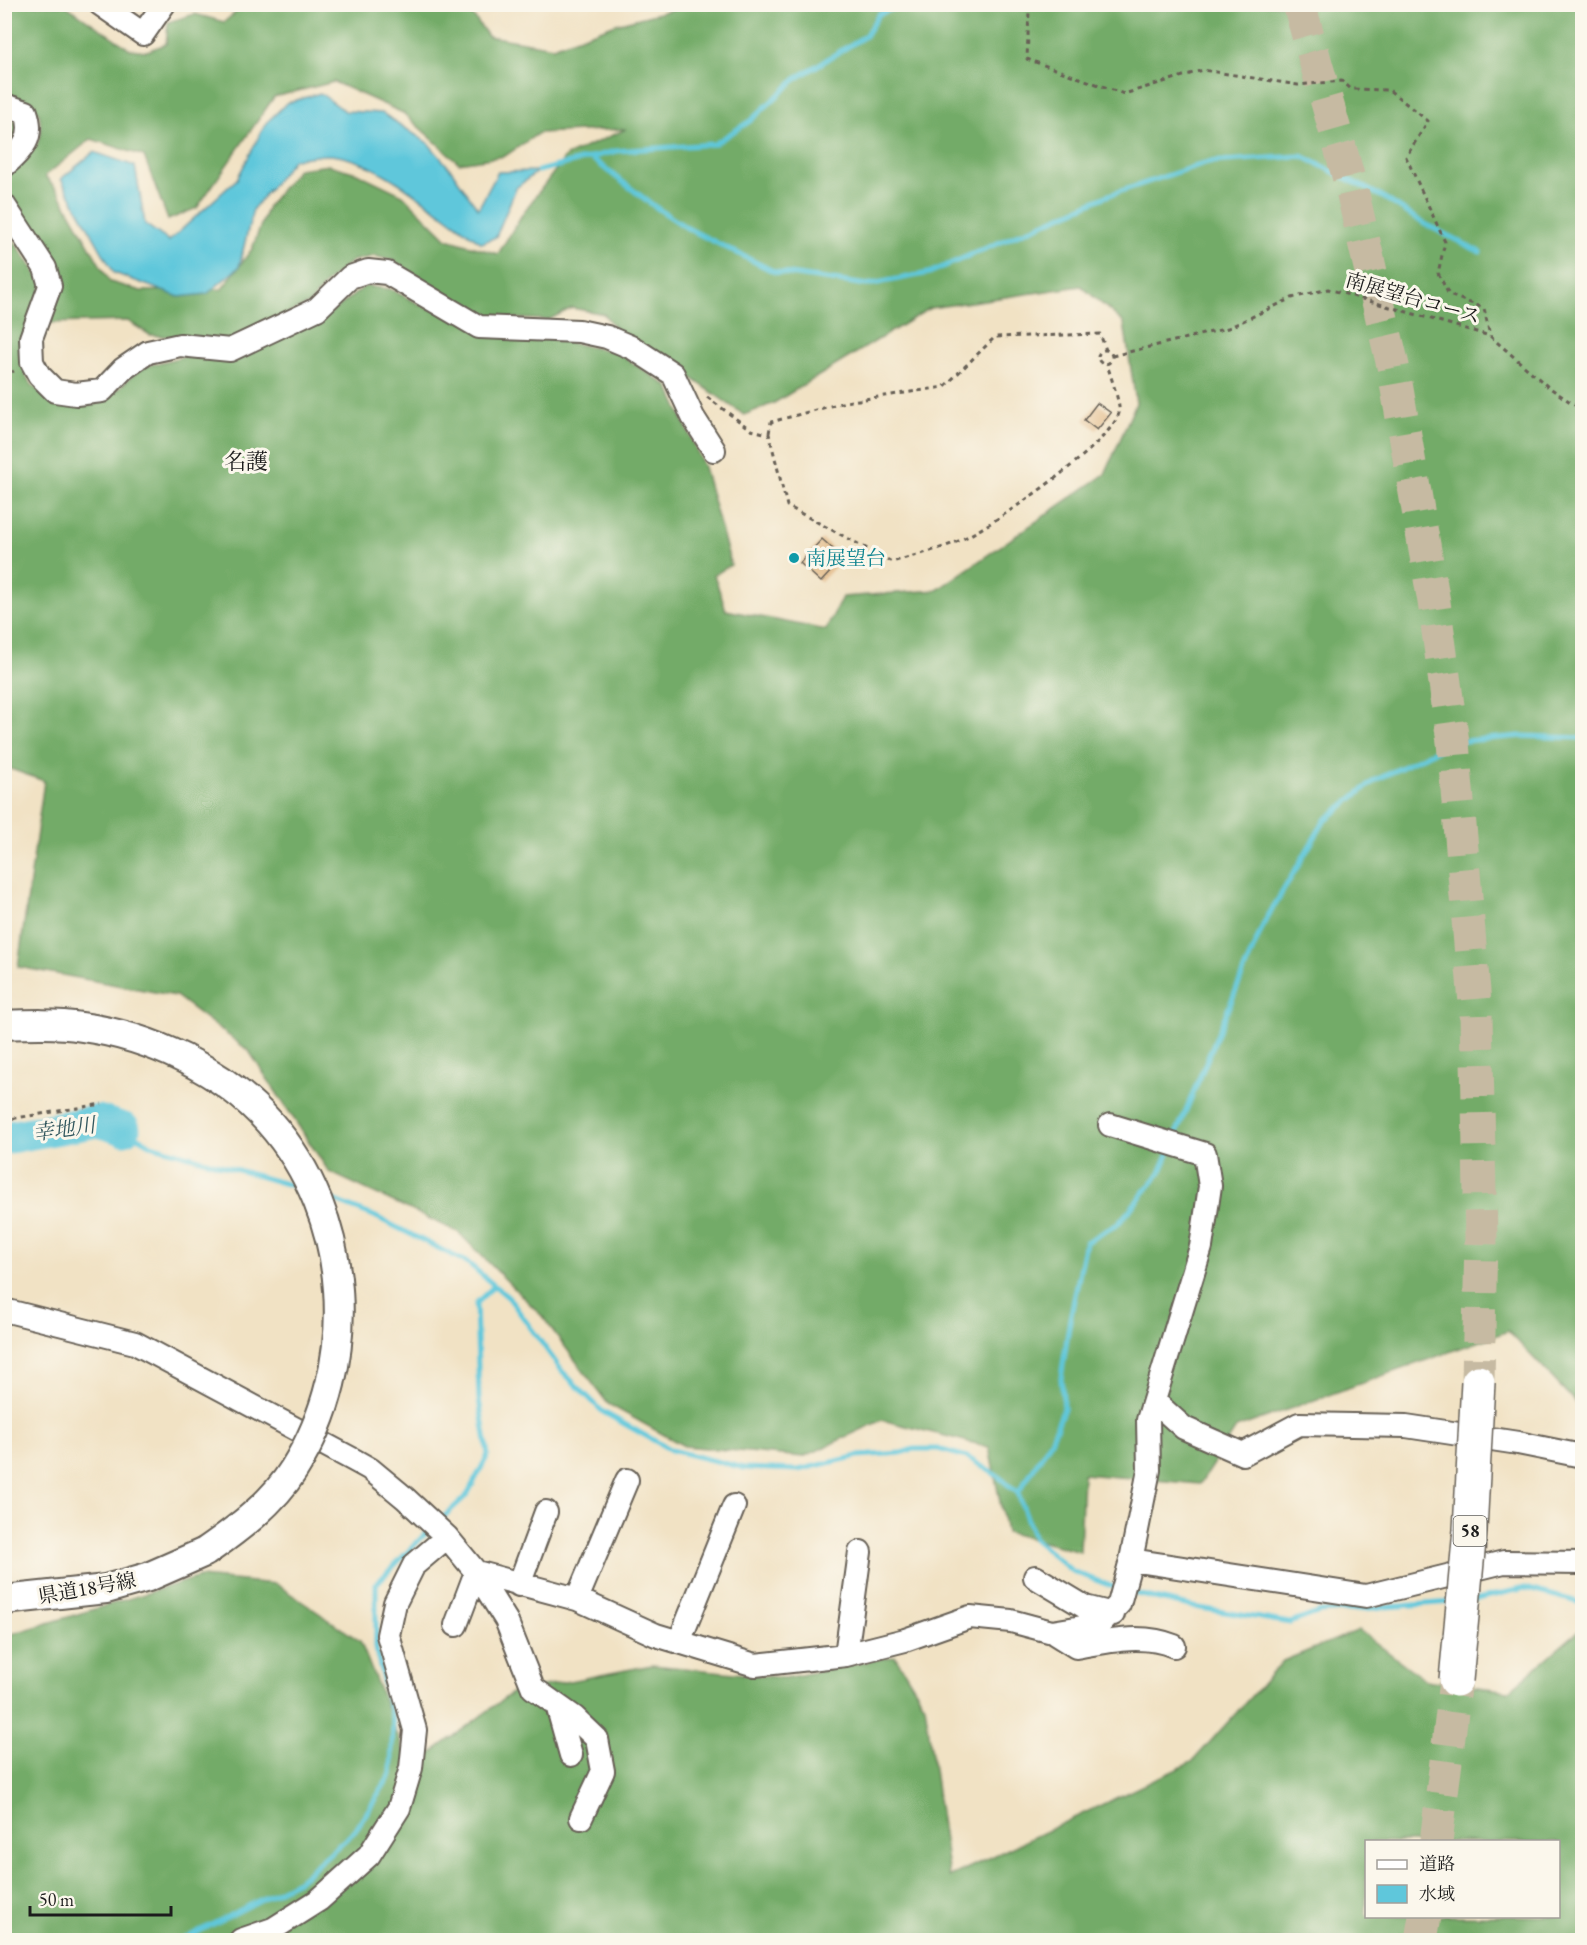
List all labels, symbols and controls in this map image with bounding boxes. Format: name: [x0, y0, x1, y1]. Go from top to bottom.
street label: 南展望台コース: [1343, 266, 1483, 330]
district label: 名護: [224, 447, 268, 476]
place label: 南展望台: [806, 545, 886, 571]
marker: 南展望台: [787, 551, 801, 565]
water label: 幸地川: [31, 1110, 99, 1146]
road number: 58: [1454, 1516, 1486, 1546]
street label: 県道18号線: [36, 1567, 138, 1609]
legend: [1365, 1840, 1560, 1918]
text: 道路: [1419, 1852, 1455, 1875]
scale bar: [30, 1879, 171, 1917]
text: 水域: [1419, 1882, 1455, 1905]
text: 50 m: [39, 1888, 74, 1911]

